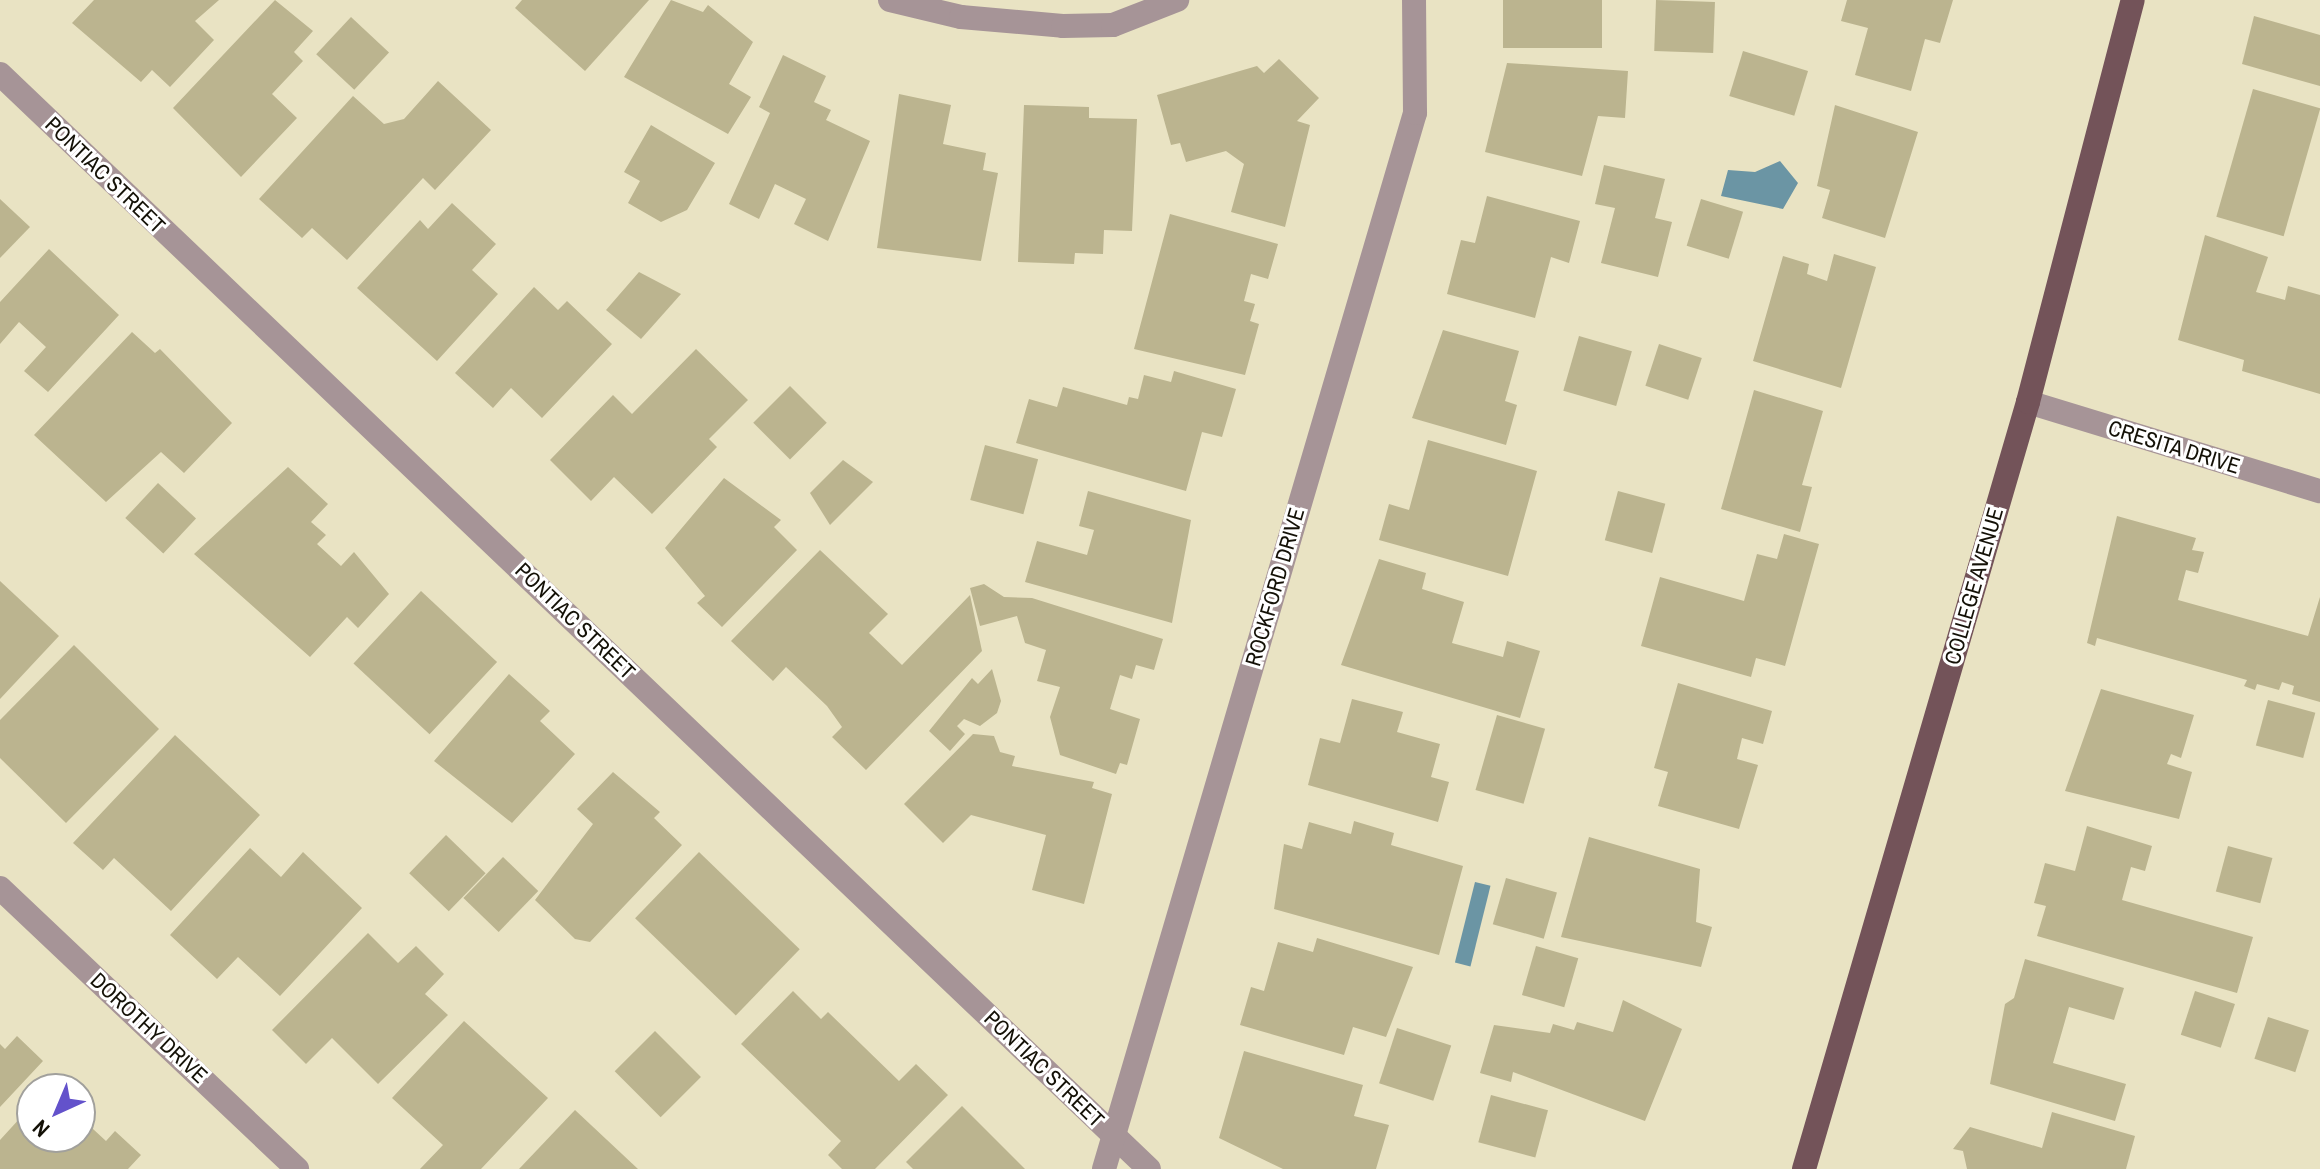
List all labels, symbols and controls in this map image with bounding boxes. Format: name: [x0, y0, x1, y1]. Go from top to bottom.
street label: PONTIAC STREET: [40, 111, 170, 239]
street label: CRESITA DRIVE: [2105, 414, 2243, 480]
street label: COLLEGE AVENUE: [1939, 504, 2009, 668]
street label: ROCKFORD DRIVE: [1240, 505, 1310, 669]
street label: PONTIAC STREET: [510, 557, 640, 685]
street label: DOROTHY DRIVE: [85, 967, 213, 1089]
street label: PONTIAC STREET: [979, 1005, 1109, 1133]
north arrow: [16, 1073, 96, 1153]
text: N: [26, 1114, 56, 1144]

